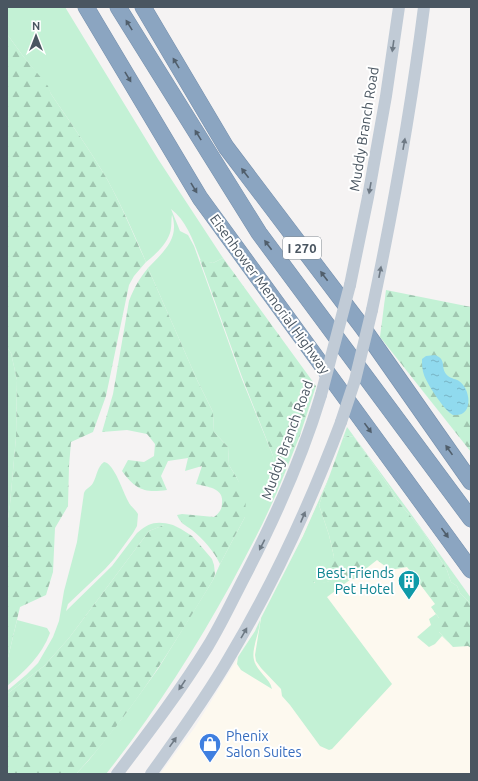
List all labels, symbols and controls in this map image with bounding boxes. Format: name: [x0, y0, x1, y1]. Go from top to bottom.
north arrow: [16, 16, 56, 56]
text: N: [32, 20, 40, 32]
one-way arrow: [125, 20, 133, 30]
one-way arrow: [390, 39, 396, 52]
one-way arrow: [172, 57, 179, 69]
street label: Muddy Branch Road: [346, 66, 382, 192]
one-way arrow: [124, 71, 131, 83]
one-way arrow: [194, 130, 202, 140]
one-way arrow: [401, 138, 407, 150]
one-way arrow: [241, 167, 249, 178]
one-way arrow: [191, 182, 198, 194]
one-way arrow: [367, 182, 373, 194]
street label: Eisenhower Memorial Highway: [207, 211, 333, 377]
road number: I 270: [283, 237, 321, 259]
one-way arrow: [264, 239, 272, 250]
one-way arrow: [377, 266, 383, 278]
one-way arrow: [319, 271, 328, 282]
street label: Muddy Branch Road: [258, 378, 316, 502]
one-way arrow: [364, 423, 372, 434]
one-way arrow: [445, 445, 453, 455]
one-way arrow: [300, 511, 306, 523]
one-way arrow: [441, 528, 449, 539]
one-way arrow: [258, 539, 265, 551]
place label: Best Friends Pet Hotel: [317, 565, 394, 597]
building icon: Best Friends Pet Hotel: [396, 568, 422, 601]
one-way arrow: [241, 627, 248, 639]
one-way arrow: [178, 680, 186, 690]
place label: Phenix Salon Suites: [226, 728, 302, 760]
shop icon: Phenix Salon Suites: [197, 731, 223, 764]
one-way arrow: [169, 737, 177, 747]

